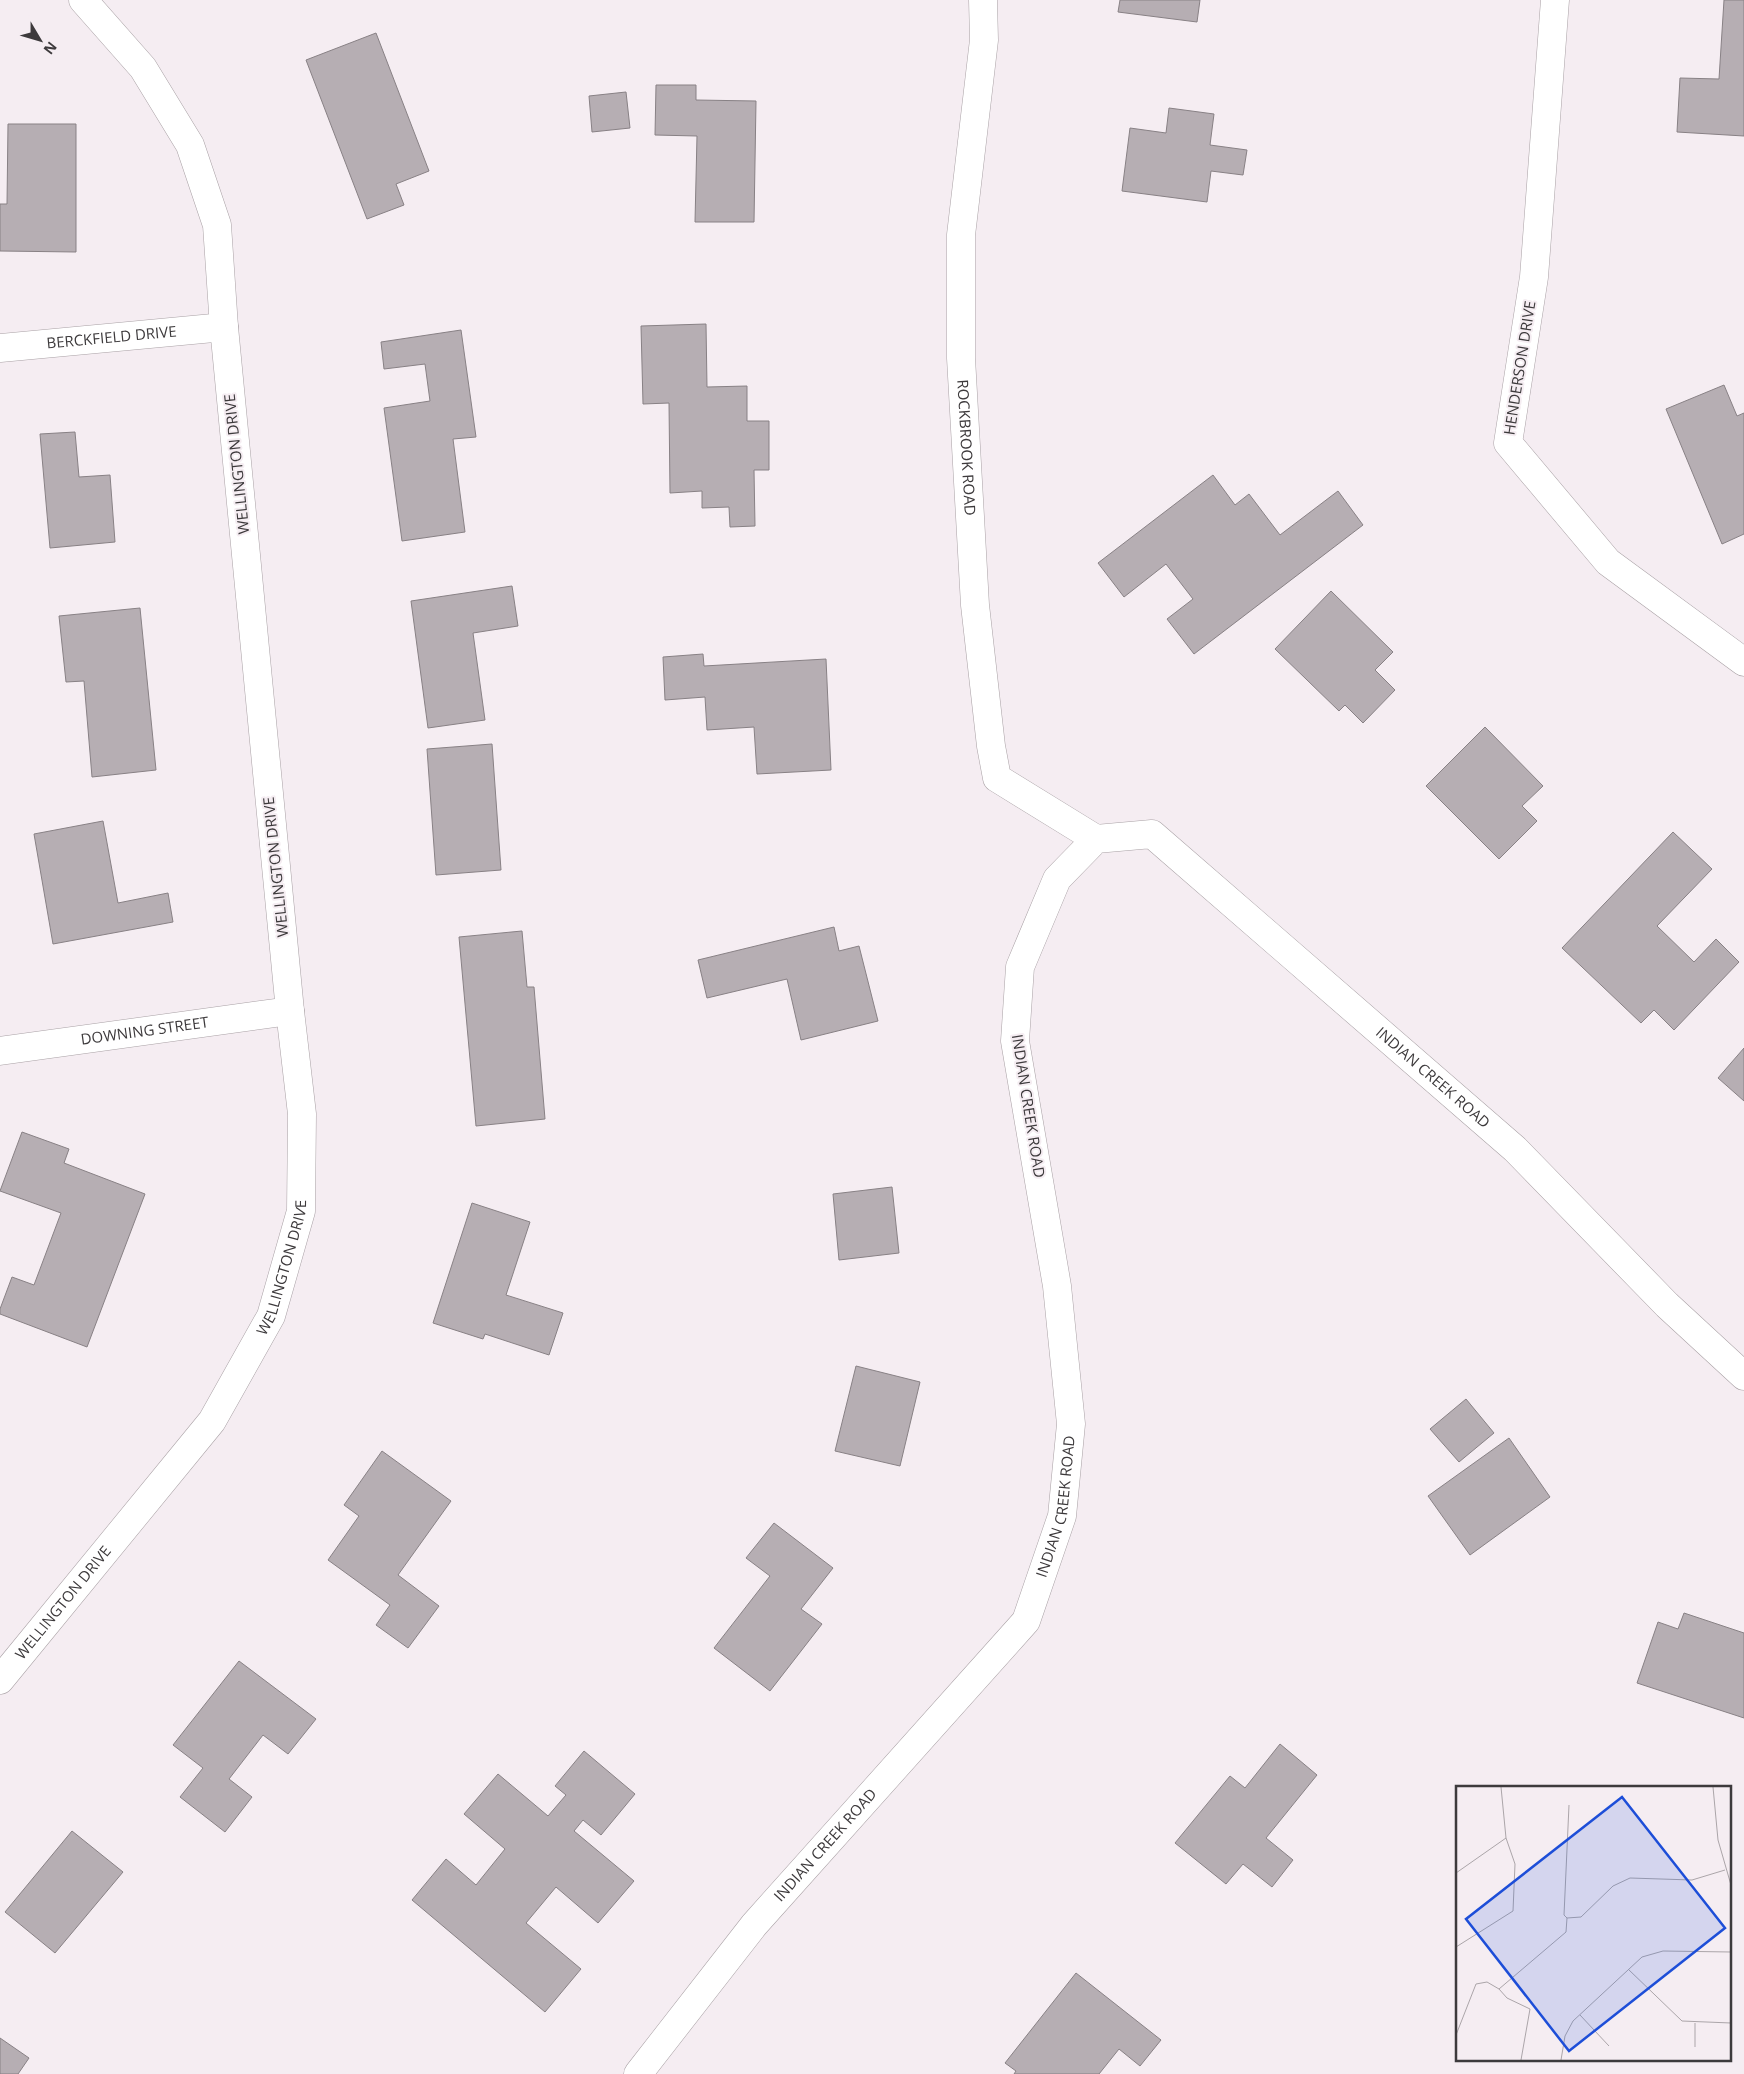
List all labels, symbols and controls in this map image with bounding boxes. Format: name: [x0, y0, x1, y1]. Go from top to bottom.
north arrow: [15, 15, 65, 65]
text: N: [40, 38, 62, 59]
street label: HENDERSON DRIVE: [1499, 299, 1540, 437]
street label: BERCKFIELD DRIVE: [45, 321, 177, 353]
street label: ROCKBROOK ROAD: [953, 379, 981, 516]
street label: WELLINGTON DRIVE: [219, 393, 253, 535]
street label: WELLINGTON DRIVE: [258, 796, 292, 938]
street label: DOWNING STREET: [79, 1011, 210, 1049]
street label: INDIAN CREEK ROAD: [1372, 1022, 1495, 1132]
street label: INDIAN CREEK ROAD: [1008, 1033, 1050, 1179]
street label: WELLINGTON DRIVE: [251, 1200, 310, 1338]
street label: INDIAN CREEK ROAD: [1031, 1435, 1079, 1580]
street label: WELLINGTON DRIVE: [10, 1541, 115, 1663]
street label: INDIAN CREEK ROAD: [769, 1784, 881, 1905]
inset map: [1456, 1786, 1732, 2062]

